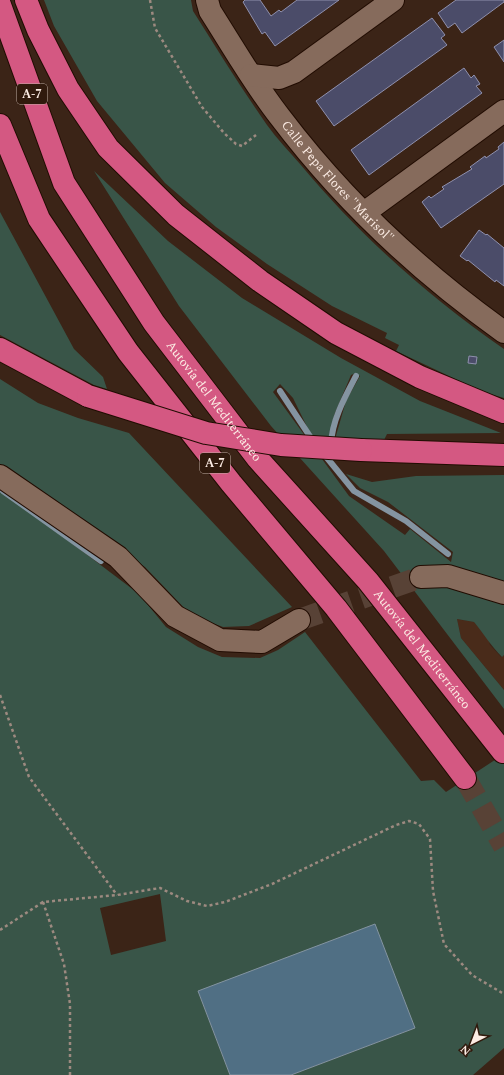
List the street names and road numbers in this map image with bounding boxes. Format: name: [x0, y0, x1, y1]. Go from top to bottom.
road number: A-7: [17, 84, 47, 104]
street label: Calle Pepa Flores "Marisol": [276, 116, 398, 247]
street label: Autovía del Mediterráneo: [161, 336, 267, 466]
road number: A-7: [200, 453, 230, 473]
street label: Autovía del Mediterráneo: [368, 585, 476, 713]

